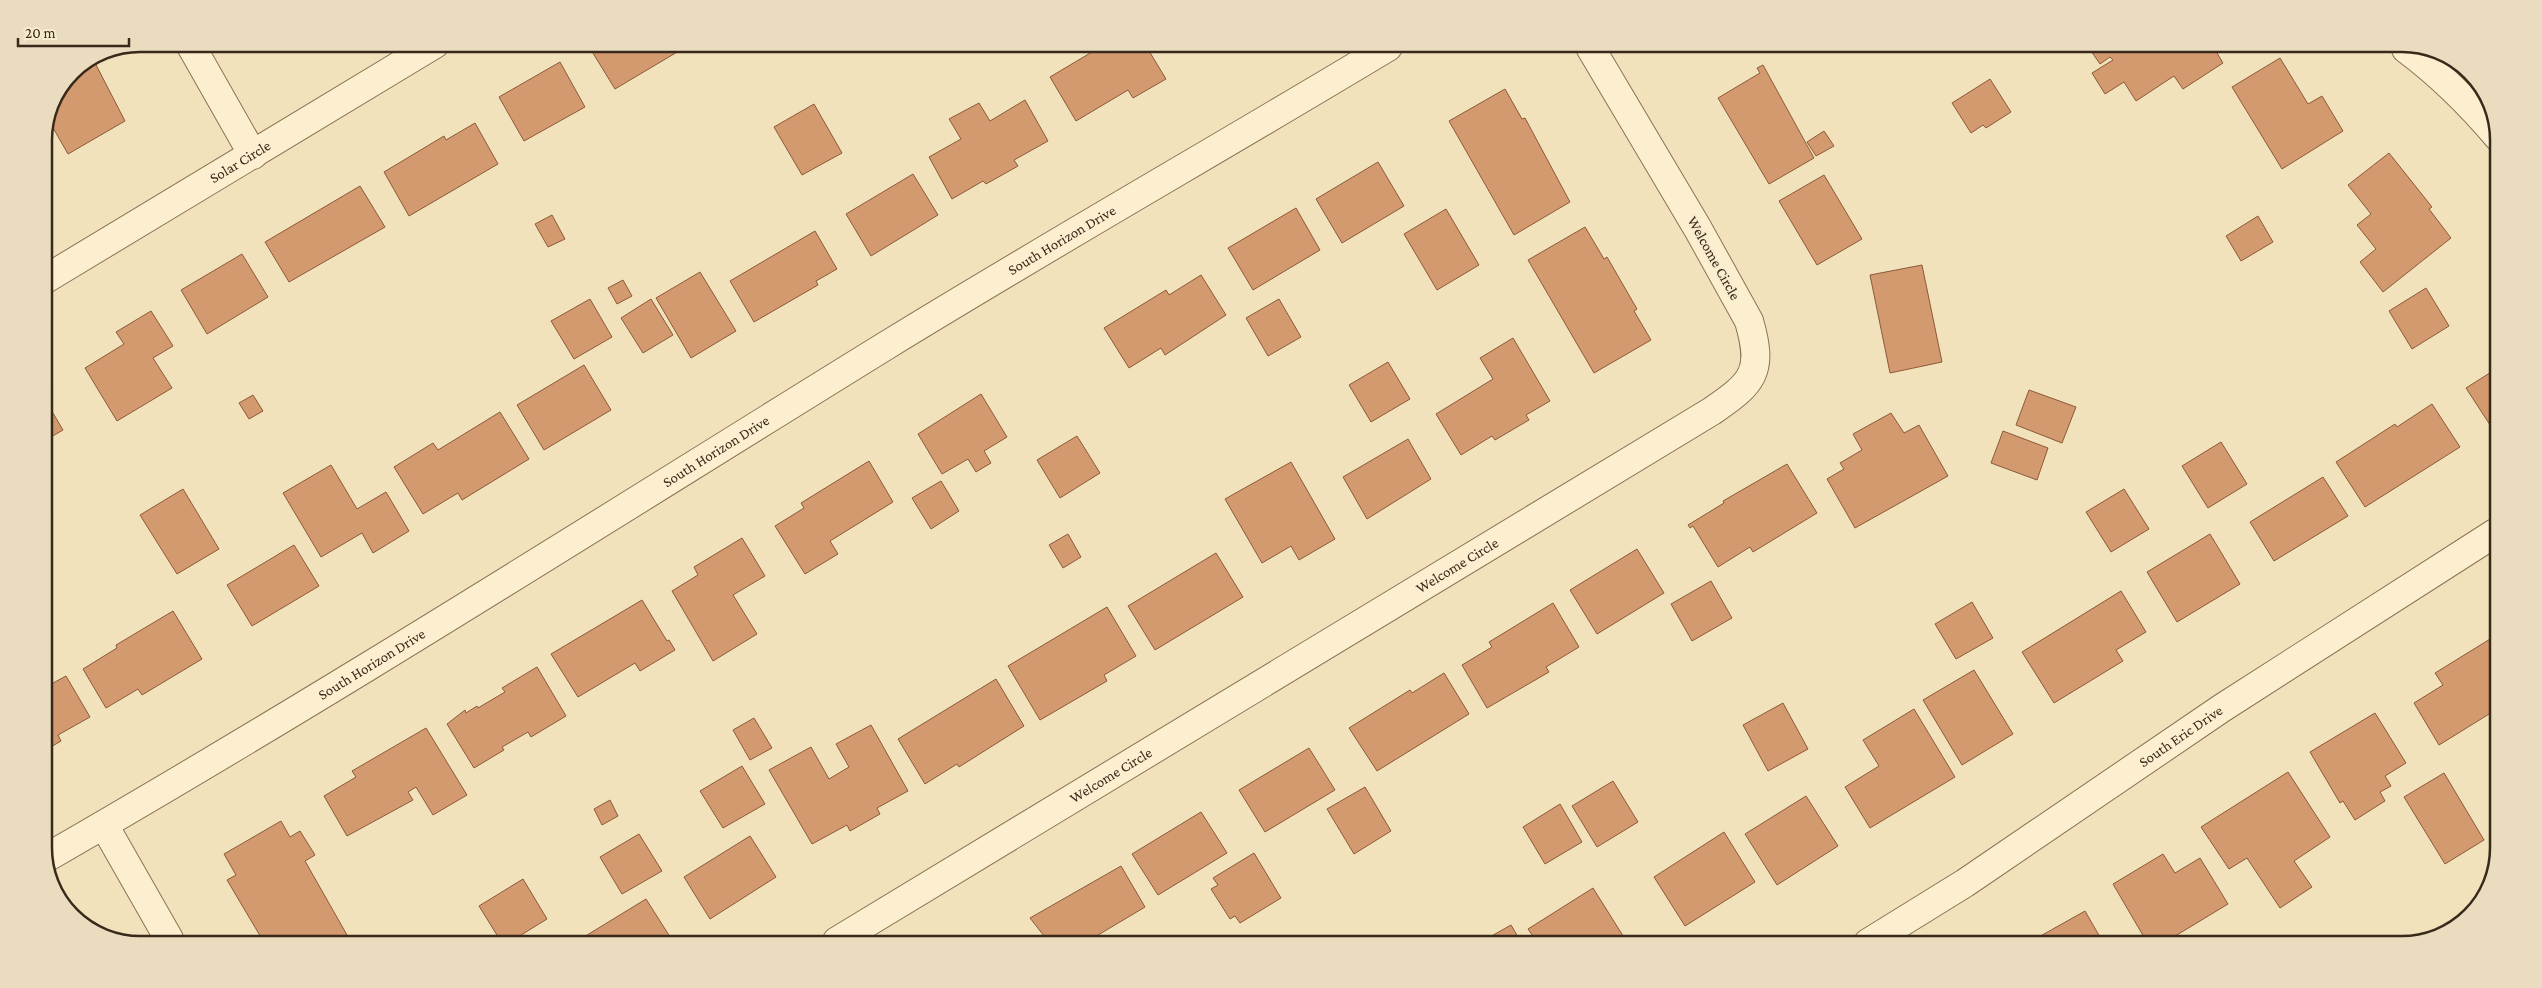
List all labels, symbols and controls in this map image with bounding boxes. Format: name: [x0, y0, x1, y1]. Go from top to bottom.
scale bar: [18, 15, 129, 47]
text: 20 m: [25, 25, 56, 41]
street label: Solar Circle: [207, 137, 274, 186]
street label: South Horizon Drive: [1005, 202, 1119, 278]
street label: Welcome Circle: [1684, 213, 1744, 303]
street label: South Horizon Drive: [660, 412, 772, 490]
street label: Welcome Circle: [1413, 534, 1501, 596]
street label: South Horizon Drive: [315, 625, 428, 703]
street label: South Eric Drive: [2136, 702, 2226, 770]
street label: Welcome Circle: [1067, 744, 1155, 806]

